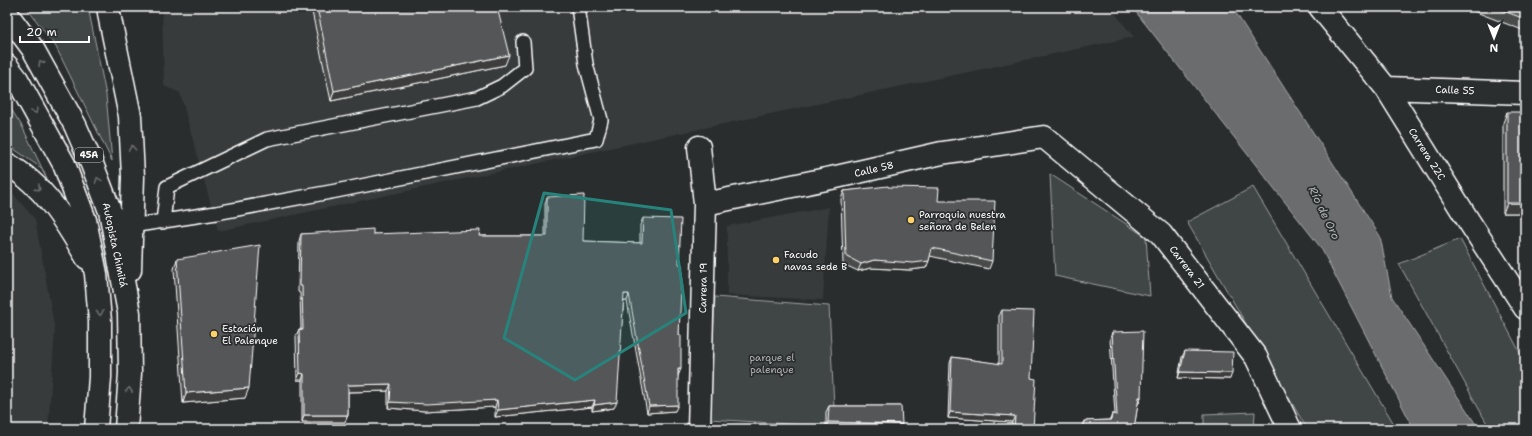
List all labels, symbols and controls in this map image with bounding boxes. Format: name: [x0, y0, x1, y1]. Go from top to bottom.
scale bar: [20, 18, 89, 44]
north arrow: [1474, 18, 1514, 58]
text: 20 m: [26, 24, 57, 40]
text: N: [1489, 40, 1498, 55]
one-way arrow: [38, 60, 45, 68]
street label: Calle 55: [1435, 83, 1475, 97]
one-way arrow: [30, 107, 37, 115]
street label: Carrera 22C: [1406, 125, 1448, 183]
one-way arrow: [127, 145, 136, 151]
road number: 45A: [75, 148, 103, 162]
street label: Calle 58: [853, 158, 895, 180]
one-way arrow: [95, 176, 103, 183]
one-way arrow: [33, 183, 41, 190]
water label: Río de Oro: [1305, 184, 1343, 242]
street label: Autopista Chimitá: [100, 202, 130, 289]
place label: Parroquia nuestra señora de Belen: [919, 208, 1006, 233]
marker: Parroquia nuestra señora de Belen: [906, 215, 916, 225]
street label: Carrera 21: [1167, 243, 1207, 291]
place label: Facudo navas sede B: [784, 248, 847, 273]
marker: Facudo navas sede B: [771, 255, 781, 265]
street label: Carrera 19: [696, 263, 710, 313]
one-way arrow: [95, 310, 104, 316]
place label: Estación El Palenque: [222, 322, 278, 347]
marker: Estación El Palenque: [209, 329, 219, 339]
park label: parque el palenque: [749, 351, 795, 376]
one-way arrow: [124, 387, 133, 393]

